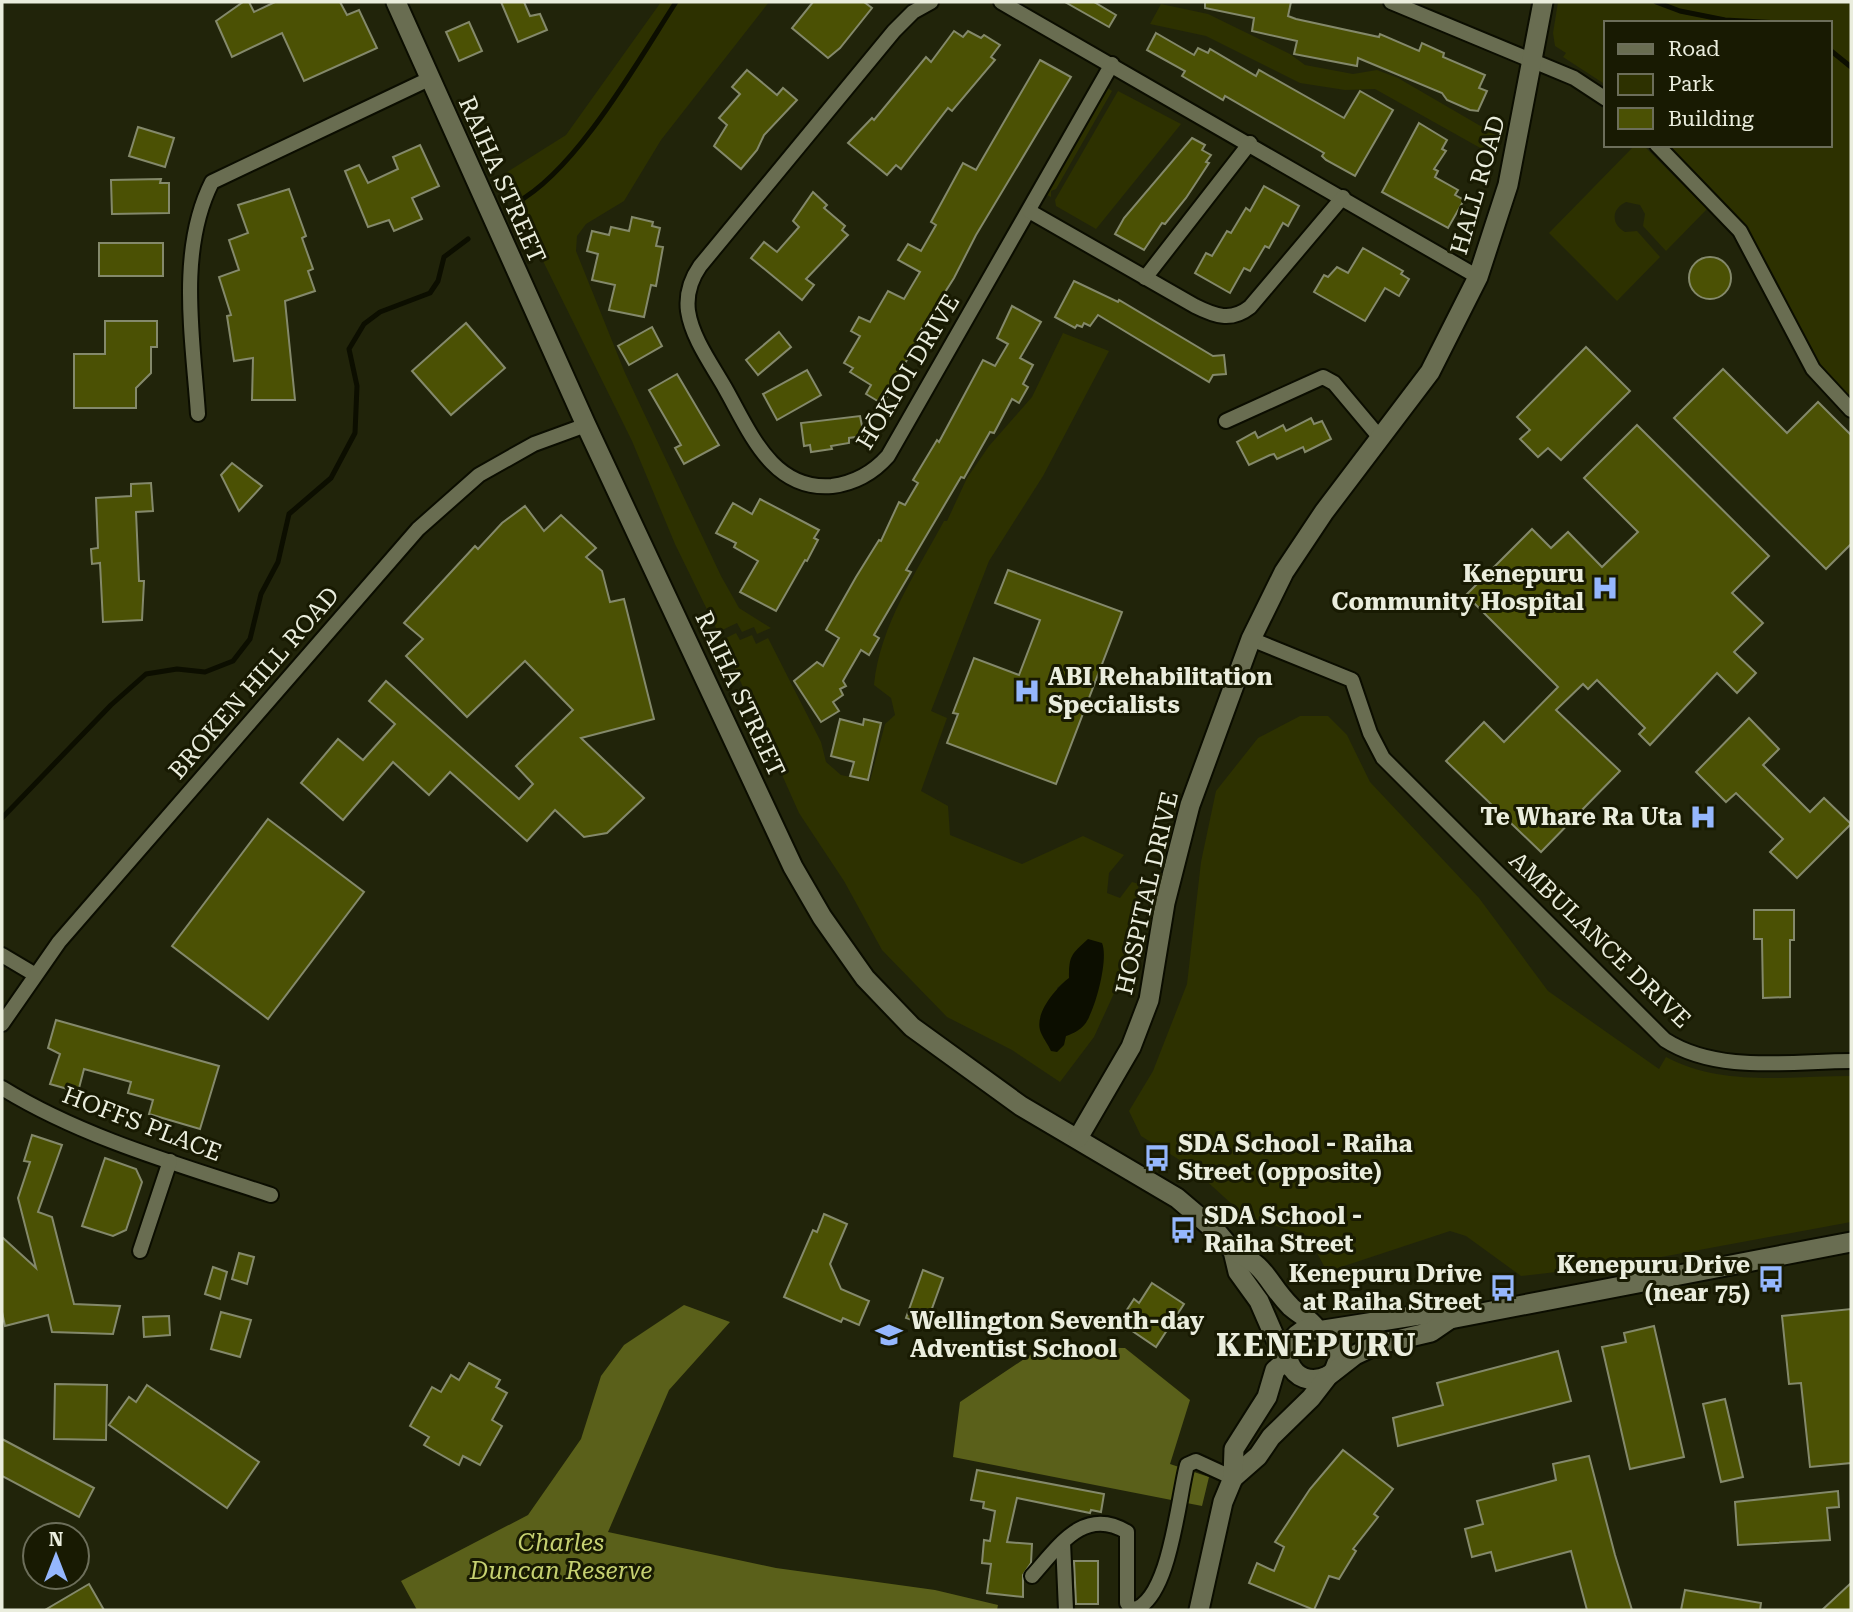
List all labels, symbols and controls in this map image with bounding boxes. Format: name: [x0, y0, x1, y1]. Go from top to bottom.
legend: [1604, 21, 1832, 147]
text: Road: [1668, 37, 1720, 61]
text: Park: [1668, 72, 1714, 96]
street label: RAIHA STREET: [453, 92, 551, 268]
text: Building: [1668, 107, 1754, 131]
street label: HALL ROAD: [1445, 112, 1511, 258]
street label: HŌKIOI DRIVE: [851, 289, 965, 455]
place label: Kenepuru Community Hospital: [1332, 560, 1584, 616]
hospital icon: Kenepuru Community Hospital: [1590, 573, 1620, 603]
street label: BROKEN HILL ROAD: [163, 581, 345, 785]
street label: RAIHA STREET: [689, 607, 791, 781]
place label: ABI Rehabilitation Specialists: [1048, 663, 1273, 719]
hospital icon: ABI Rehabilitation Specialists: [1012, 676, 1042, 706]
street label: HOSPITAL DRIVE: [1110, 789, 1184, 997]
hospital icon: Te Whare Ra Uta: [1688, 802, 1718, 832]
place label: Te Whare Ra Uta: [1480, 803, 1682, 831]
street label: AMBULANCE DRIVE: [1504, 846, 1696, 1034]
street label: HOFFS PLACE: [59, 1081, 225, 1167]
place label: SDA School - Raiha Street (opposite): [1178, 1130, 1413, 1186]
bus stop icon: SDA School - Raiha Street (opposite): [1142, 1143, 1172, 1173]
place label: SDA School - Raiha Street: [1204, 1202, 1363, 1258]
bus stop icon: SDA School - Raiha Street: [1168, 1215, 1198, 1245]
place label: Kenepuru Drive (near 75): [1557, 1251, 1750, 1307]
place label: Kenepuru Drive at Raiha Street: [1289, 1260, 1482, 1316]
bus stop icon: Kenepuru Drive (near 75): [1756, 1264, 1786, 1294]
bus stop icon: Kenepuru Drive at Raiha Street: [1488, 1273, 1518, 1303]
place label: Wellington Seventh-day Adventist School: [910, 1307, 1205, 1363]
school or university icon: Wellington Seventh-day Adventist School: [874, 1320, 904, 1350]
district label: KENEPURU: [1216, 1326, 1418, 1364]
north arrow: [21, 1521, 91, 1591]
text: N: [49, 1528, 64, 1551]
park label: Charles Duncan Reserve: [469, 1529, 652, 1585]

